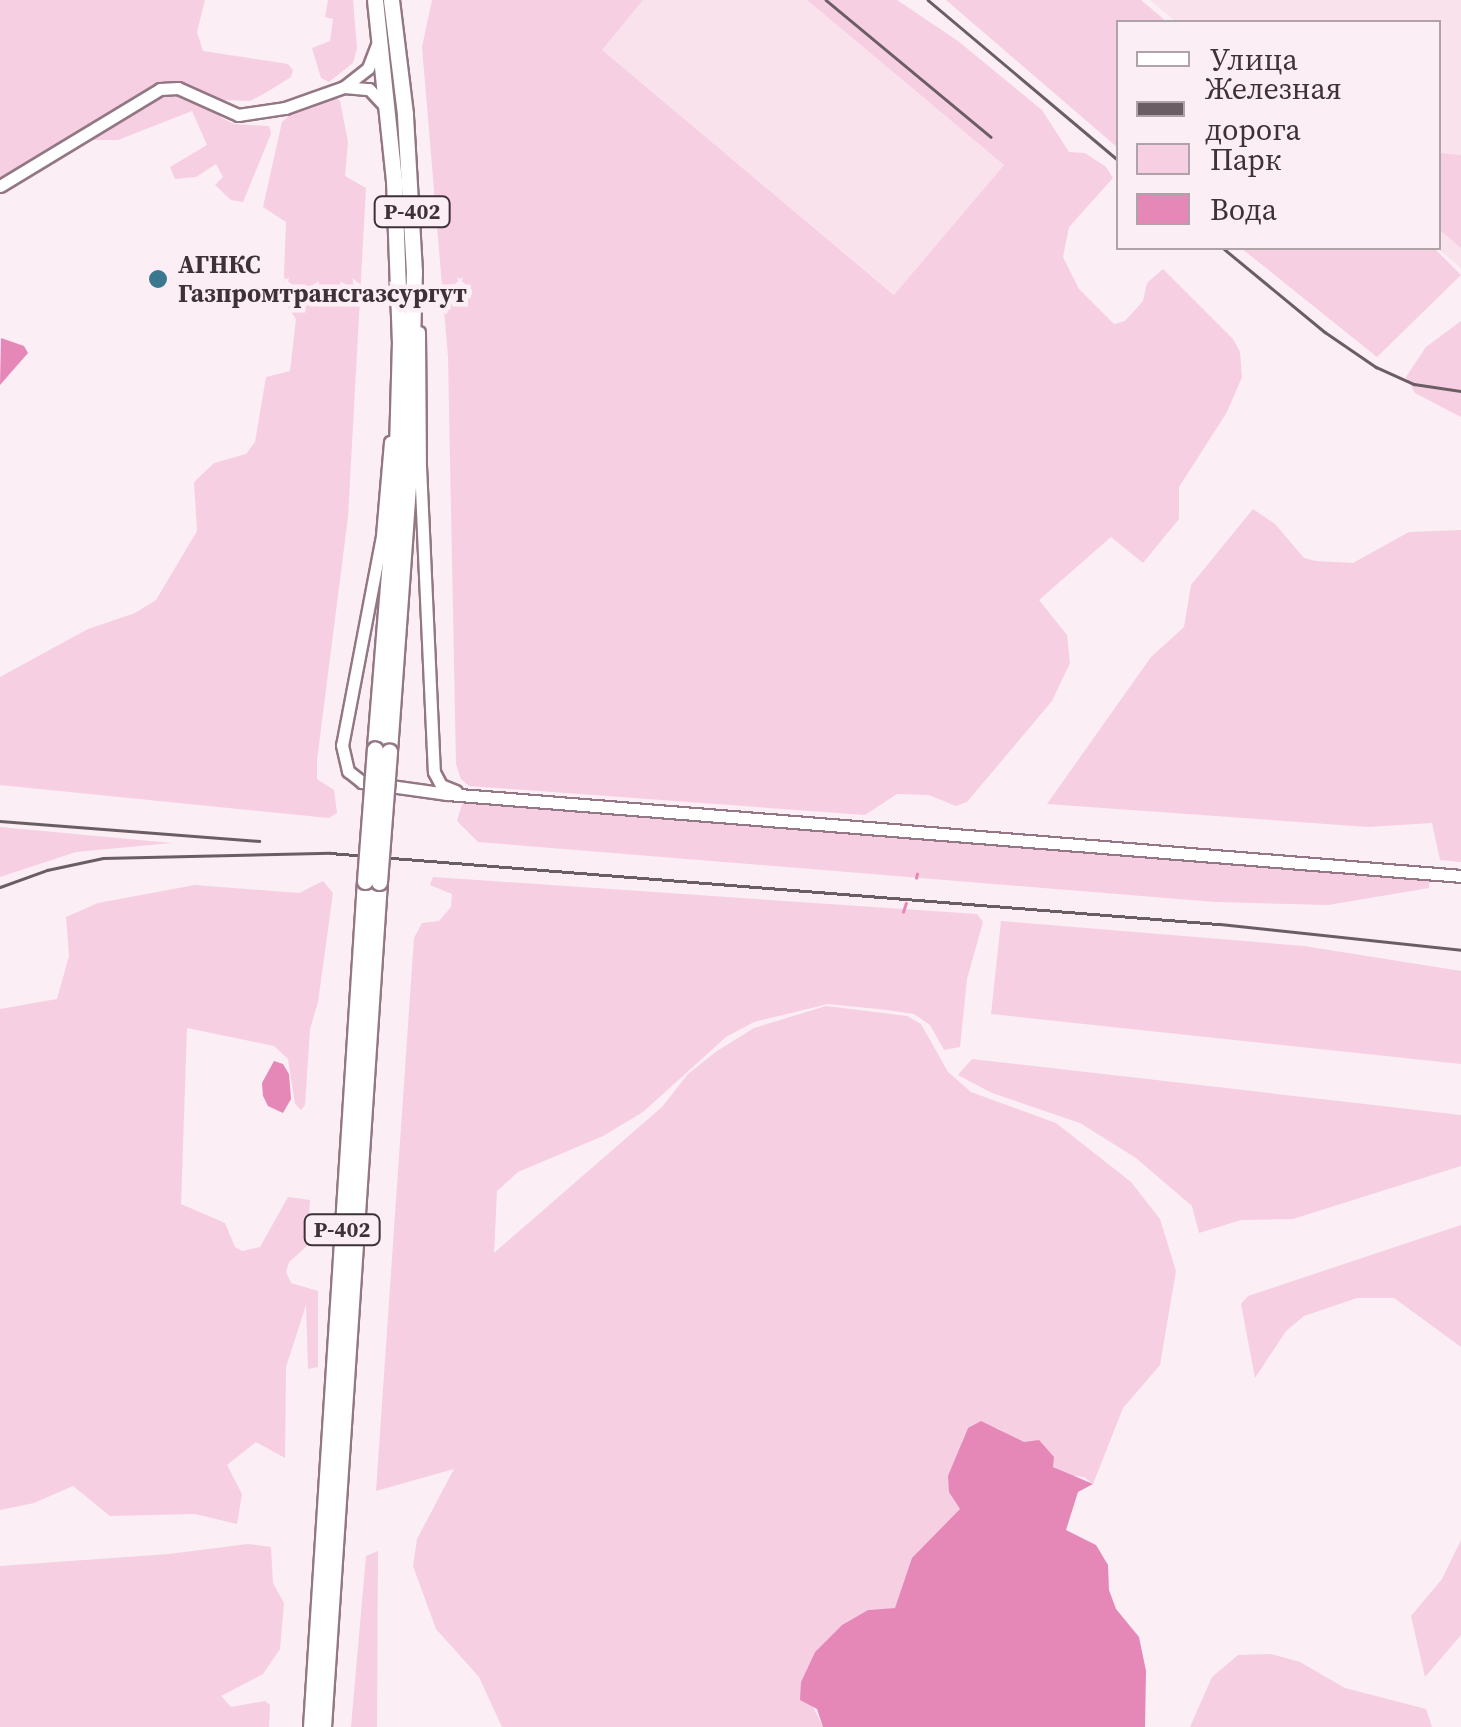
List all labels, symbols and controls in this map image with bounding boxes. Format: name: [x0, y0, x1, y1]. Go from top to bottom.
legend: [1116, 20, 1441, 250]
text: Улица: [1210, 39, 1298, 80]
text: Железная дорога: [1205, 68, 1342, 150]
text: Парк: [1210, 139, 1281, 180]
text: Вода: [1210, 189, 1277, 230]
road number: Р-402: [372, 195, 452, 229]
place label: АГНКС Газпромтрансгазсургут: [178, 250, 467, 309]
marker: АГНКС Газпромтрансгазсургут: [147, 268, 169, 290]
road number: Р-402: [302, 1213, 382, 1247]

